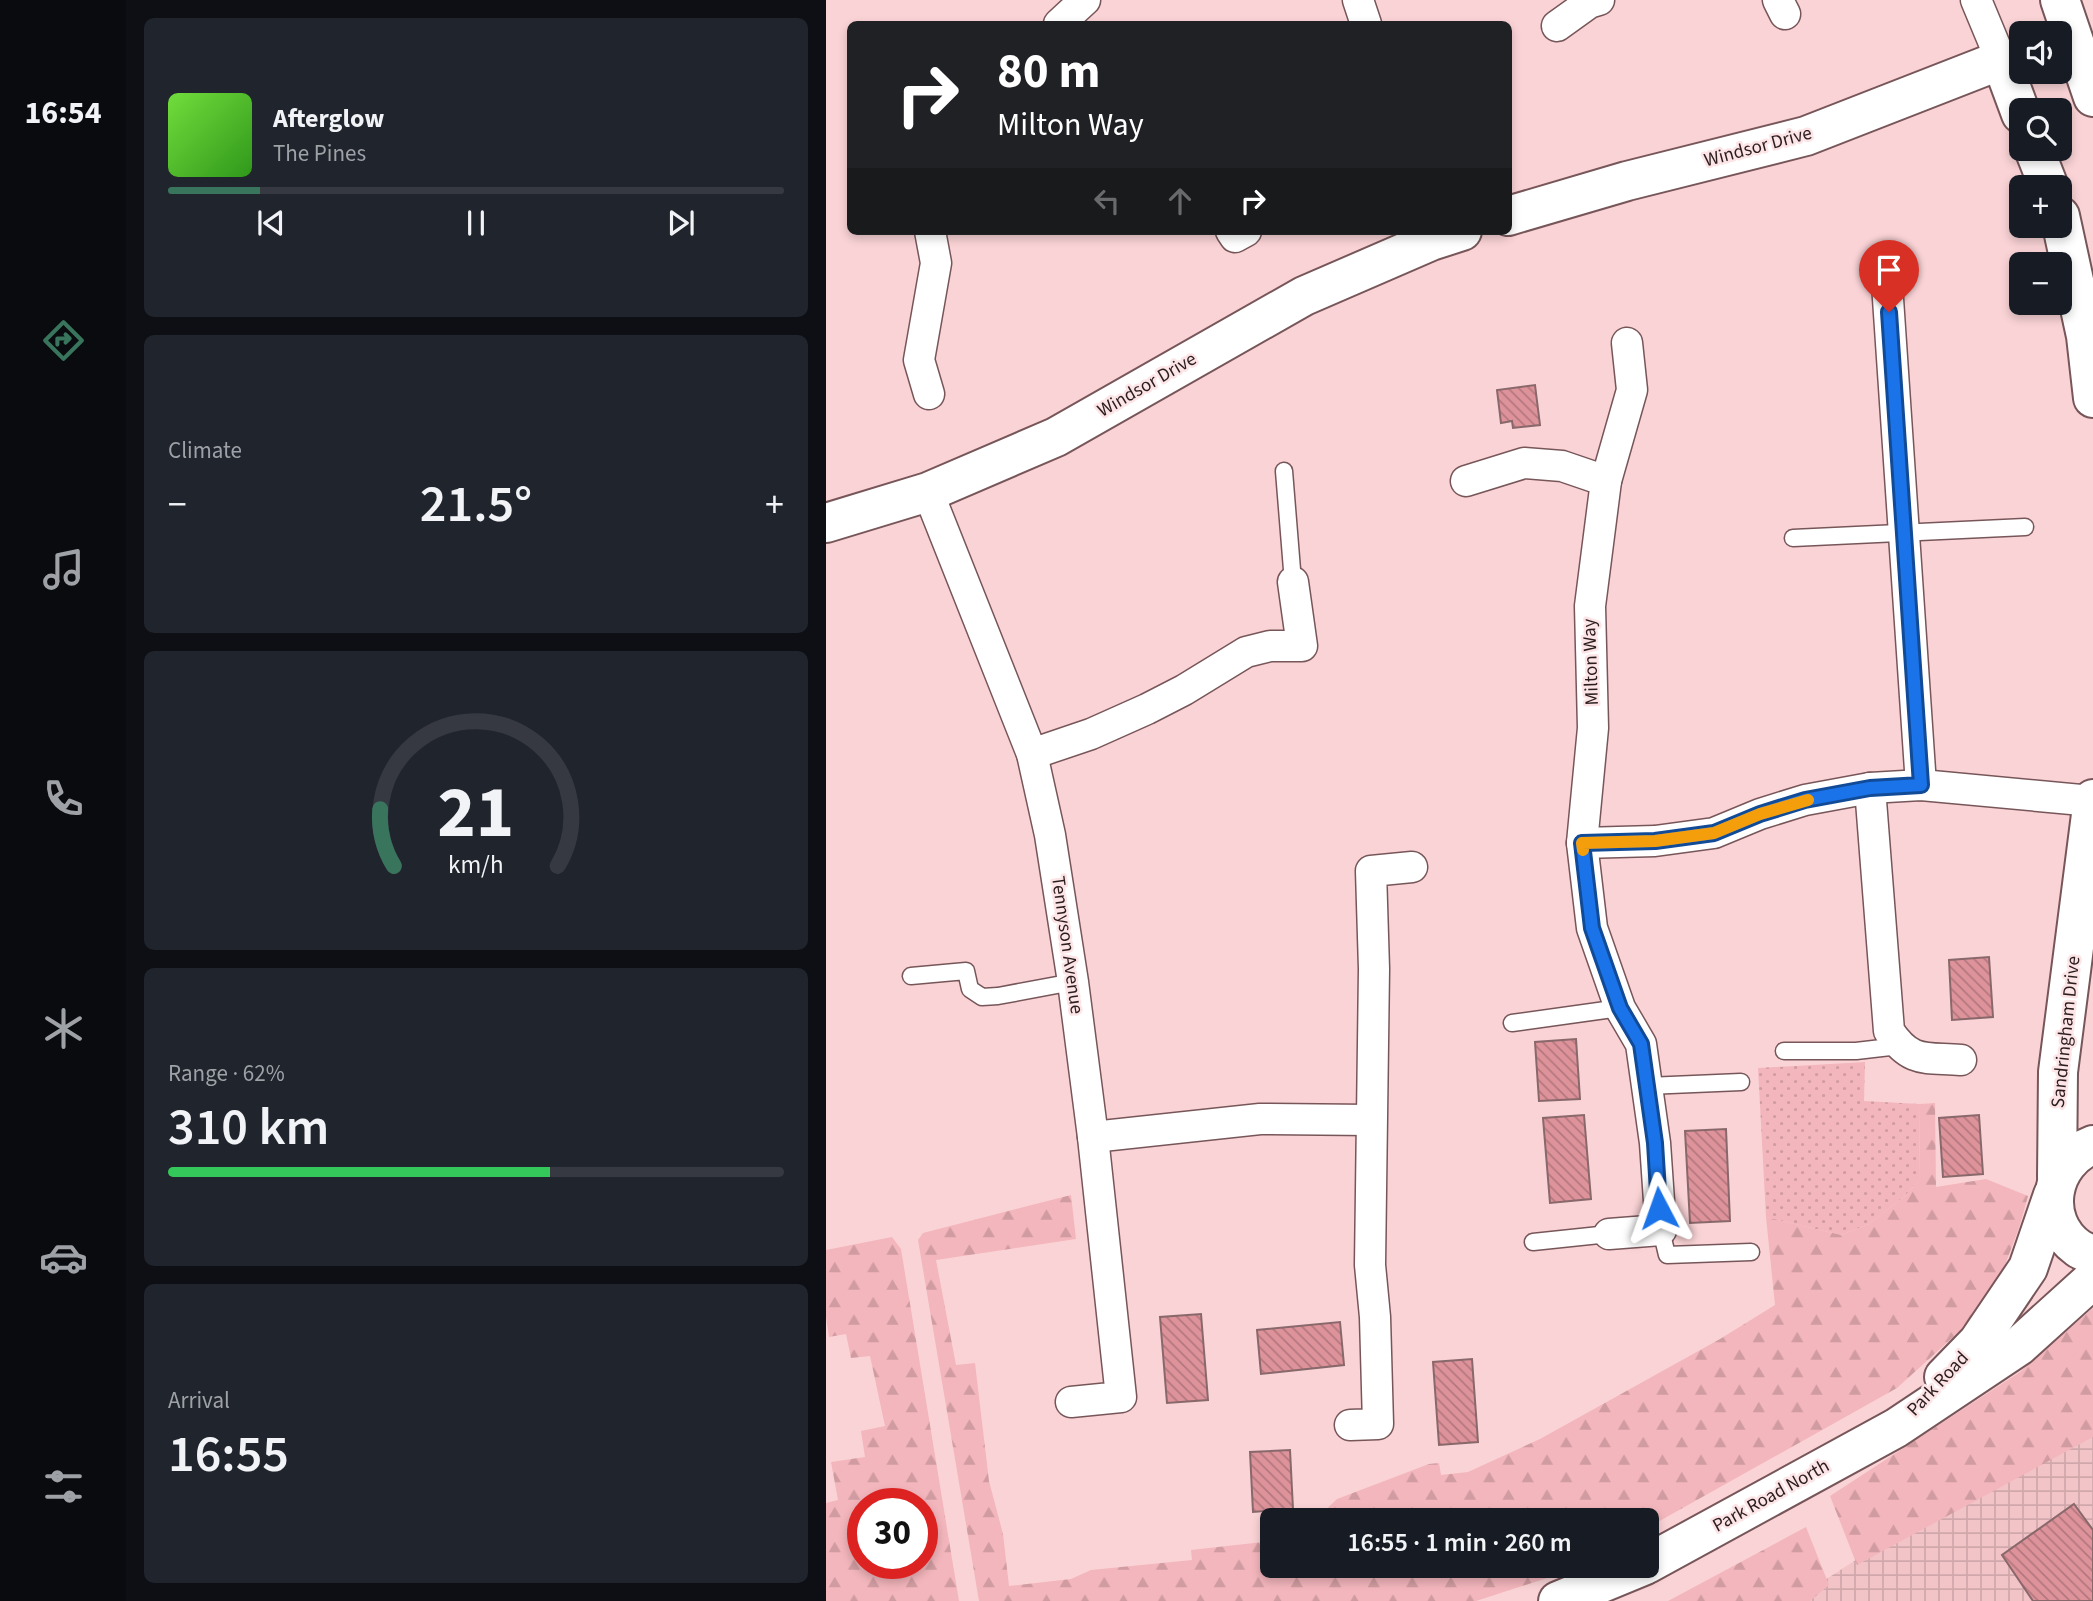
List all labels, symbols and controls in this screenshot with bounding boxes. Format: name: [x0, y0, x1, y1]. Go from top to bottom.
map controls: [2009, 21, 2072, 315]
button: sound: [2009, 21, 2072, 84]
text: 80 m: [997, 37, 1101, 107]
icon: right: [882, 49, 973, 140]
text: 16:54: [24, 90, 102, 136]
button: search: [2009, 98, 2072, 161]
text: Afterglow: [273, 100, 384, 137]
text: Milton Way: [997, 102, 1144, 148]
street label: Windsor Drive: [1701, 120, 1815, 174]
text: The Pines: [273, 137, 366, 170]
button: +: [2009, 175, 2072, 238]
icon: left: [1088, 182, 1126, 220]
icon: ahead: [1161, 182, 1199, 220]
icon: right: [1234, 182, 1272, 220]
icon: previous: [252, 204, 290, 242]
icon: pause: [457, 204, 495, 242]
icon: next: [662, 204, 700, 242]
pin: [1859, 240, 1919, 312]
icon: arrive: [1870, 251, 1908, 289]
button: −: [2009, 252, 2072, 315]
icon: directions: [39, 316, 88, 365]
street label: Windsor Drive: [1092, 346, 1202, 424]
text: Climate: [168, 434, 242, 467]
text: 21.5°: [420, 468, 532, 542]
text: −: [168, 478, 187, 532]
text: +: [765, 478, 784, 532]
icon: music: [39, 545, 88, 594]
street label: Milton Way: [1576, 618, 1606, 706]
text: 21: [438, 762, 514, 866]
icon: phone: [39, 774, 88, 823]
text: km/h: [448, 847, 504, 883]
street label: Tennyson Avenue: [1044, 874, 1090, 1016]
street label: Sandringham Drive: [2045, 955, 2087, 1109]
icon: climate: [39, 1004, 88, 1053]
text: Range · 62%: [168, 1057, 285, 1090]
text: 310 km: [168, 1091, 329, 1165]
position arrow: [1622, 1171, 1696, 1245]
icon: car: [39, 1233, 88, 1282]
street label: Park Road: [1901, 1345, 1975, 1423]
text: Arrival: [168, 1384, 230, 1417]
text: 16:55: [168, 1418, 289, 1492]
street label: Park Road North: [1708, 1453, 1834, 1539]
icon: filters: [39, 1462, 88, 1511]
speed limit sign: 30: [847, 1488, 938, 1579]
text: 16:55 · 1 min · 260 m: [1347, 1524, 1572, 1561]

